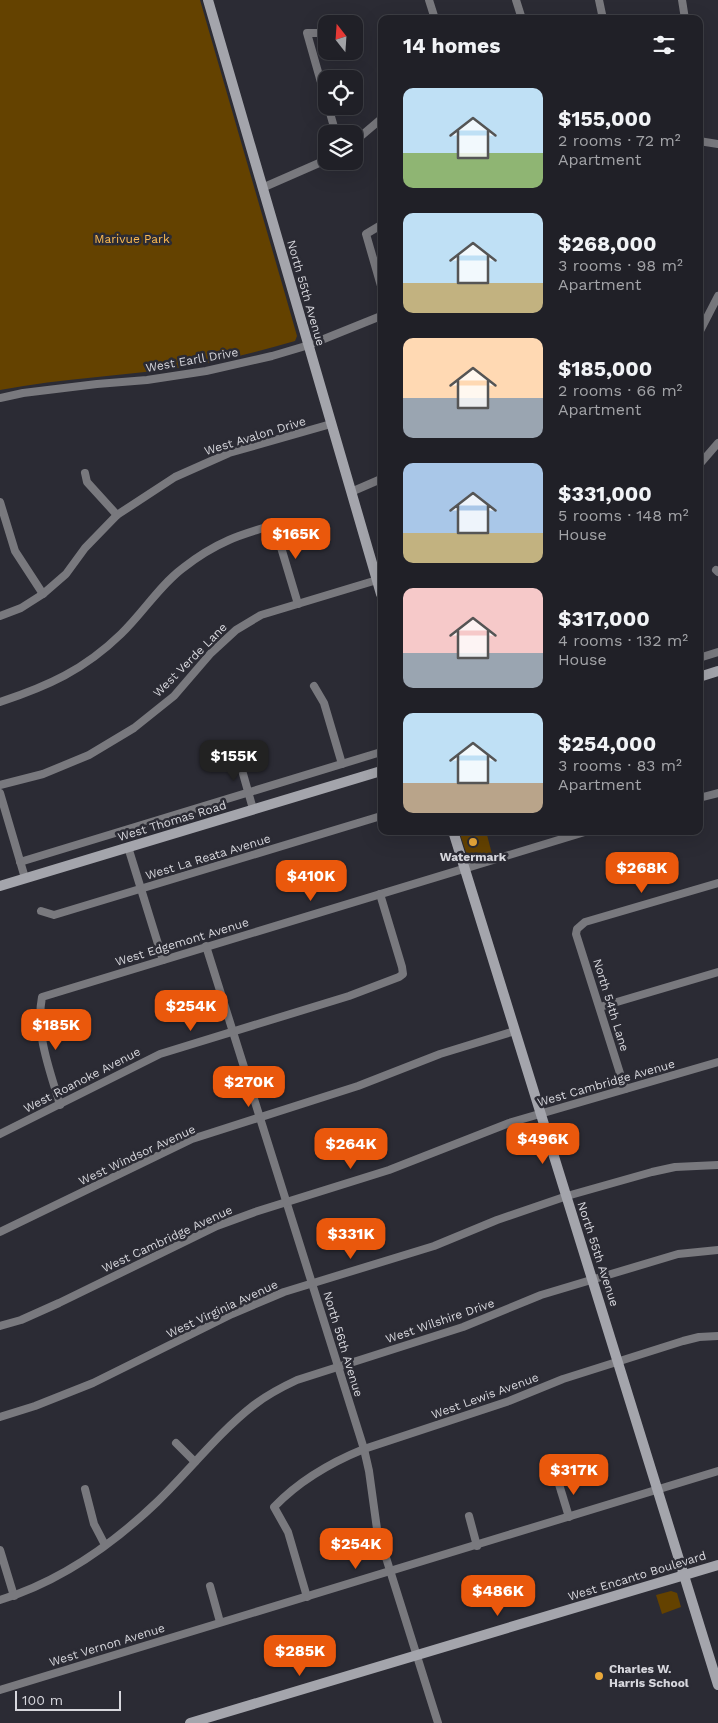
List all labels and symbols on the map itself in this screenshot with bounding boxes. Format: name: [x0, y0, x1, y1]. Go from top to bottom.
north arrow: [318, 15, 362, 60]
park label: Marivue Park: [94, 232, 170, 246]
street label: North 55th Avenue: [284, 238, 328, 348]
street label: West Earll Drive: [145, 345, 239, 375]
street label: West Avalon Drive: [202, 414, 308, 458]
pin: $165K: [261, 518, 331, 560]
street label: West Verde Lane: [150, 620, 230, 700]
pin: $155K: [199, 740, 269, 782]
street label: West Thomas Road: [116, 798, 228, 844]
street label: West La Reata Avenue: [144, 831, 272, 883]
marker: Watermark: [467, 836, 479, 848]
place label: Watermark: [440, 850, 507, 864]
pin: $268K: [607, 852, 677, 894]
pin: $410K: [276, 860, 346, 902]
street label: West Edgemont Avenue: [114, 915, 250, 969]
street label: North 54th Lane: [590, 957, 632, 1053]
pin: $254K: [156, 990, 226, 1032]
pin: $185K: [21, 1008, 91, 1051]
street label: West Roanoke Avenue: [21, 1044, 143, 1116]
street label: West Cambridge Avenue: [536, 1057, 676, 1109]
pin: $270K: [214, 1066, 284, 1108]
street label: West Windsor Avenue: [76, 1122, 198, 1188]
pin: $496K: [508, 1122, 578, 1165]
pin: $264K: [316, 1128, 386, 1170]
street label: North 55th Avenue: [574, 1200, 622, 1308]
street label: West Cambridge Avenue: [99, 1203, 235, 1275]
pin: $331K: [316, 1218, 386, 1260]
street label: West Virginia Avenue: [164, 1277, 280, 1341]
street label: North 56th Avenue: [320, 1289, 366, 1399]
street label: West Wilshire Drive: [384, 1296, 496, 1346]
street label: West Lewis Avenue: [430, 1370, 540, 1422]
pin: $317K: [539, 1454, 609, 1496]
pin: $254K: [321, 1528, 391, 1570]
street label: West Encanto Boulevard: [566, 1548, 708, 1604]
pin: $486K: [463, 1574, 533, 1617]
street label: West Vernon Avenue: [47, 1621, 167, 1669]
pin: $285K: [265, 1634, 335, 1677]
place label: Charles W. Harris School: [609, 1662, 689, 1690]
marker: Charles W. Harris School: [593, 1670, 605, 1682]
scale bar: [15, 1688, 121, 1711]

